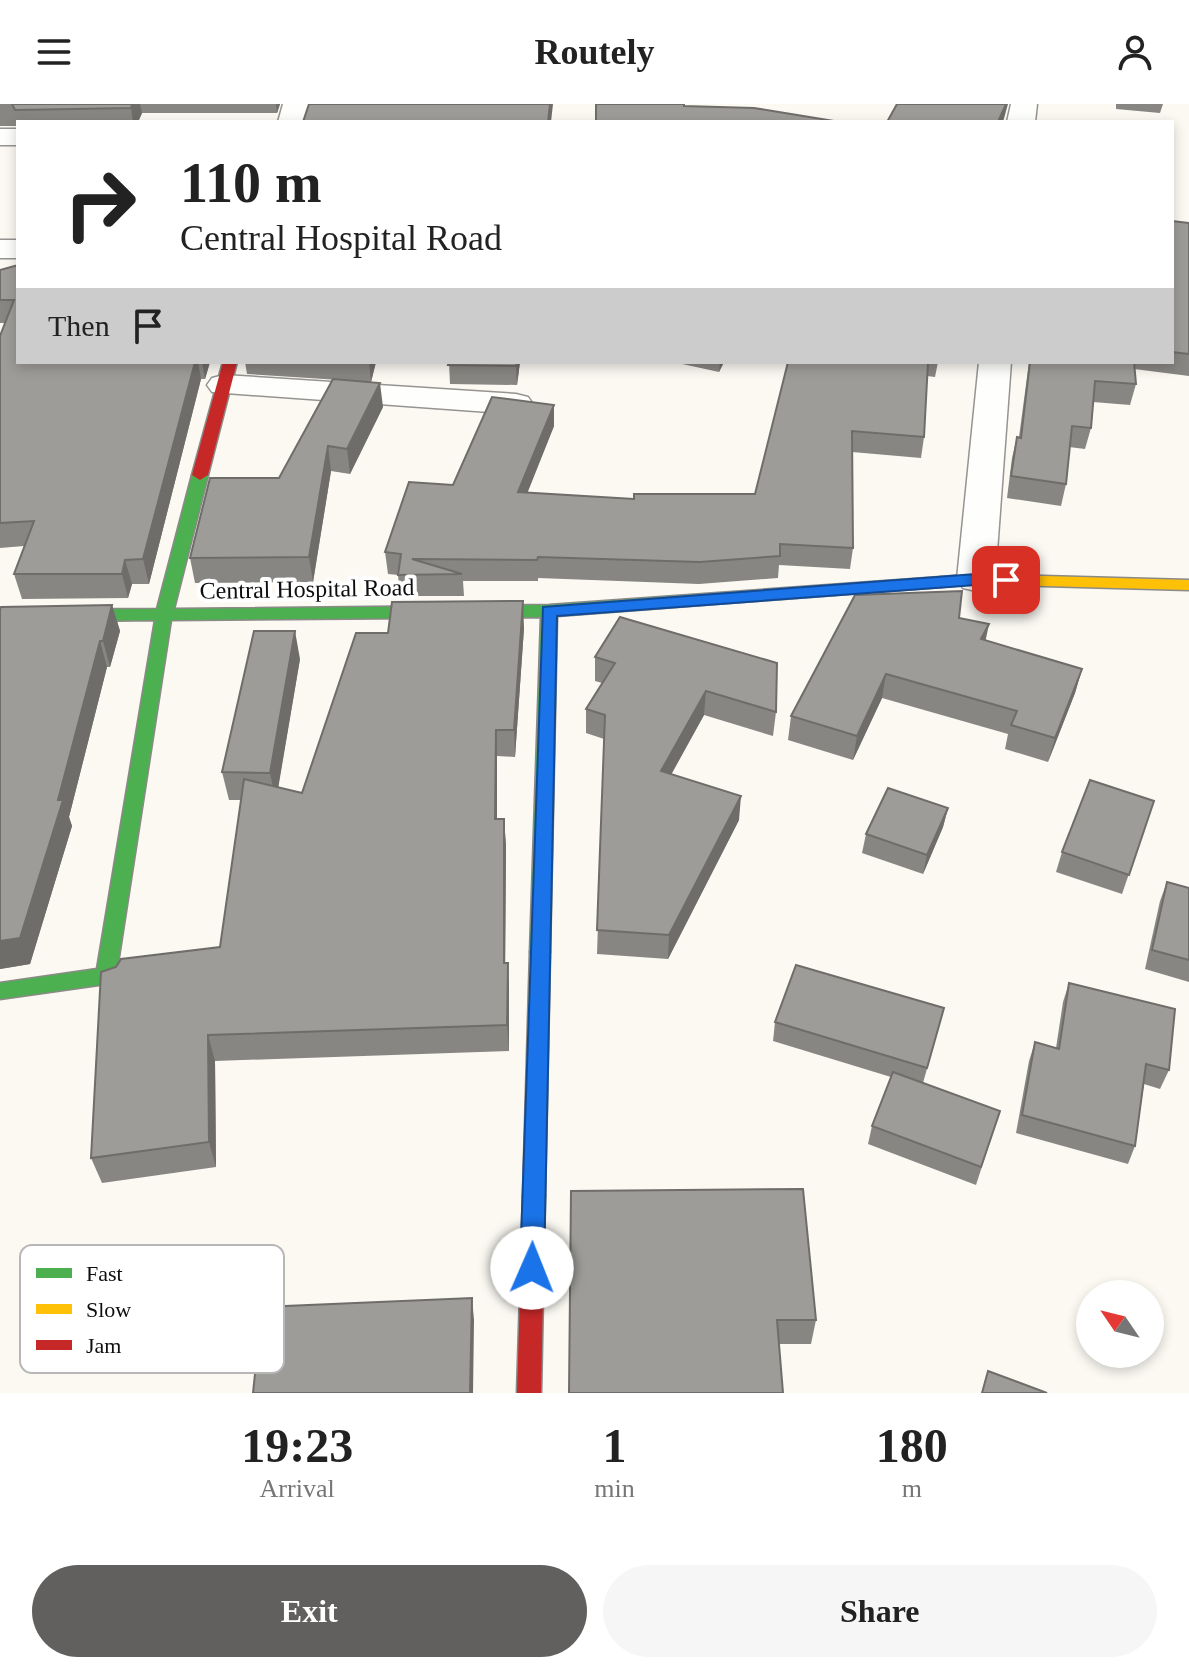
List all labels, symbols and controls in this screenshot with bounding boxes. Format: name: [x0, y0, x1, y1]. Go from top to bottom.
icon: menu: [32, 30, 76, 74]
icon: person: [1113, 30, 1157, 74]
text: Routely: [535, 32, 655, 72]
icon: right: [48, 152, 152, 256]
text: 110 m: [180, 152, 322, 214]
text: Central Hospital Road: [180, 218, 502, 258]
icon: arrive: [126, 304, 170, 348]
text: Then: [48, 309, 110, 342]
pin: [972, 546, 1040, 614]
icon: arrive: [984, 558, 1028, 602]
street label: Central Hospital Road: [199, 574, 415, 604]
position arrow: [490, 1226, 574, 1310]
legend: [20, 1245, 284, 1373]
text: Fast: [86, 1261, 123, 1286]
north arrow: [1076, 1280, 1164, 1368]
map controls: [1076, 1280, 1164, 1368]
text: Slow: [86, 1297, 131, 1322]
text: Jam: [86, 1333, 121, 1358]
text: 19:23: [241, 1419, 353, 1472]
text: 1: [602, 1419, 626, 1472]
text: 180: [876, 1419, 948, 1472]
text: Arrival: [260, 1474, 335, 1503]
text: min: [594, 1474, 635, 1503]
text: m: [902, 1474, 922, 1503]
button: Exit: [32, 1565, 587, 1657]
button: Share: [603, 1565, 1157, 1657]

